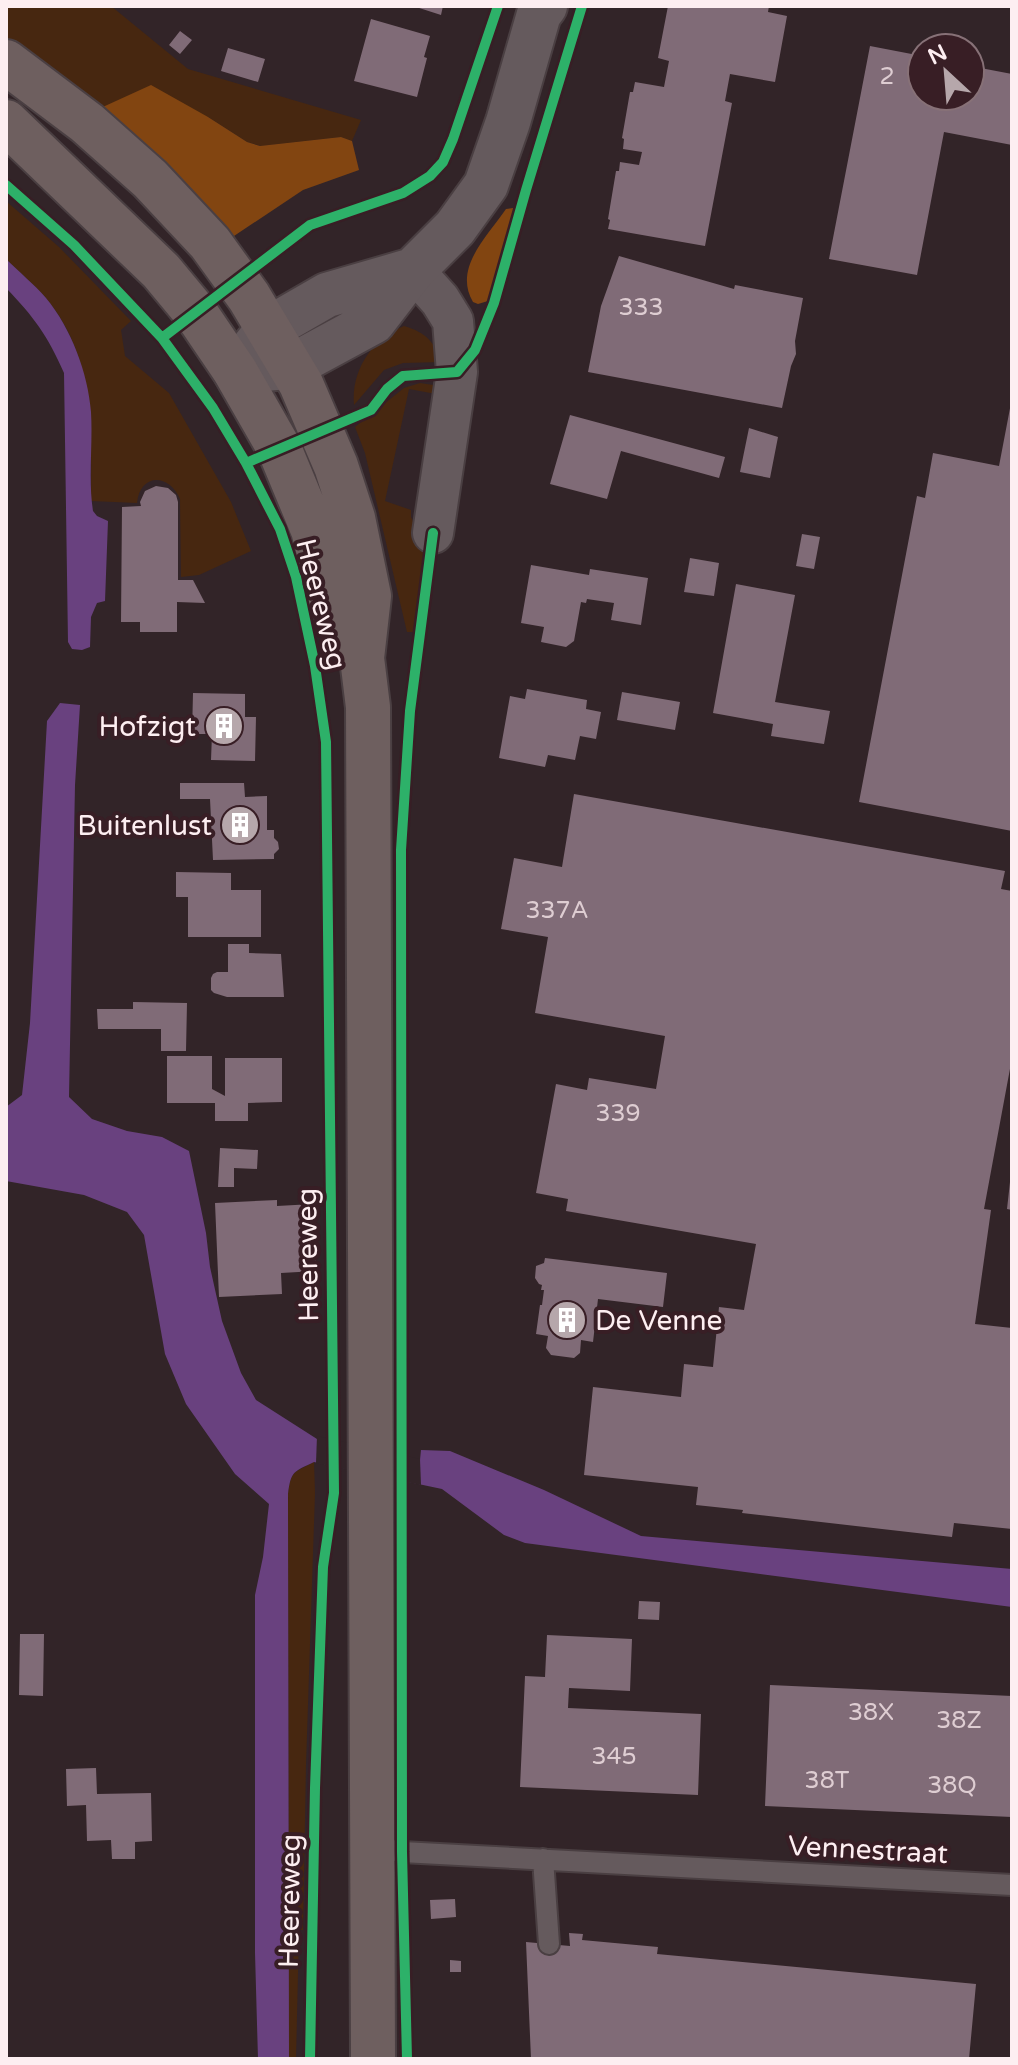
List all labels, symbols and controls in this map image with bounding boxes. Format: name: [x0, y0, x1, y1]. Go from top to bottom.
north arrow: [906, 32, 986, 112]
text: N: [924, 39, 951, 70]
house number: 2: [879, 62, 895, 91]
house number: 333: [618, 293, 664, 322]
street label: Heereweg: [288, 535, 354, 673]
building icon: Hofzigt: [203, 705, 245, 747]
place label: Hofzigt: [98, 710, 196, 744]
building icon: Buitenlust: [219, 804, 261, 846]
place label: Buitenlust: [77, 809, 212, 843]
house number: 337A: [525, 896, 589, 925]
house number: 339: [595, 1099, 641, 1128]
street label: Heereweg: [290, 1188, 326, 1322]
building icon: De Venne: [546, 1299, 588, 1341]
place label: De Venne: [595, 1304, 722, 1338]
house number: 38X: [848, 1698, 894, 1727]
house number: 38Z: [936, 1706, 982, 1735]
house number: 345: [591, 1742, 637, 1771]
house number: 38T: [805, 1766, 850, 1795]
house number: 38Q: [927, 1771, 977, 1800]
street label: Vennestraat: [787, 1829, 949, 1871]
street label: Heereweg: [272, 1834, 308, 1968]

